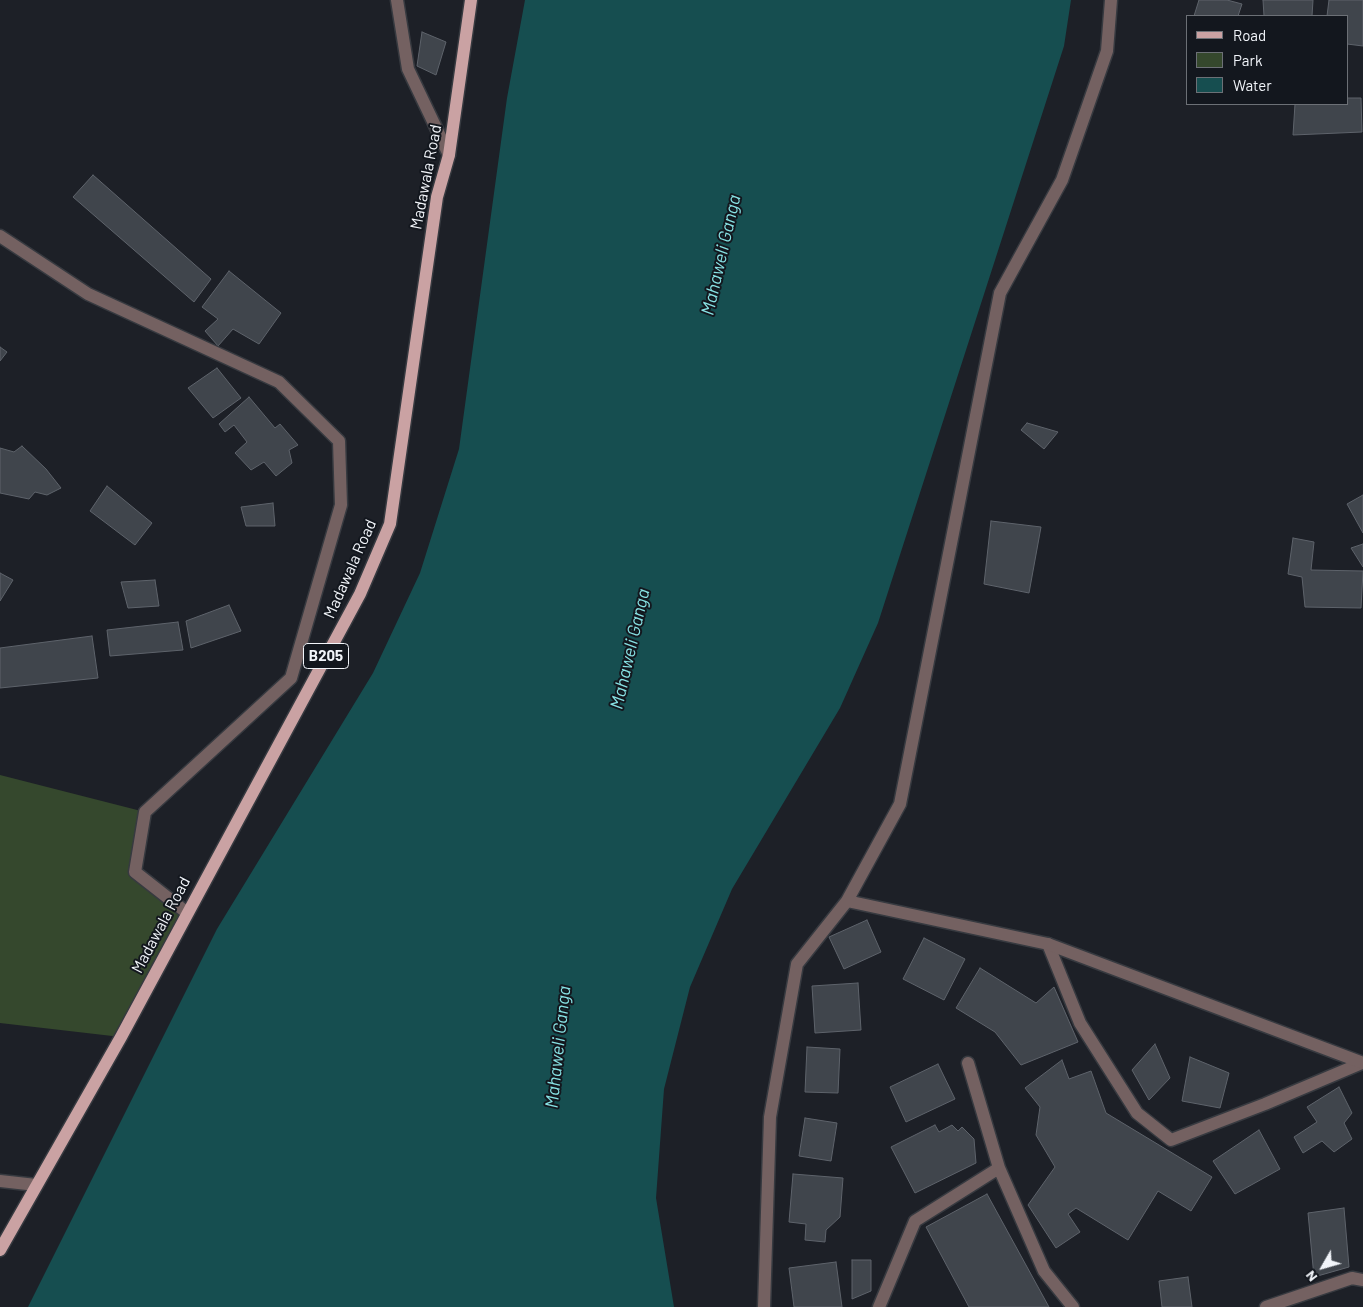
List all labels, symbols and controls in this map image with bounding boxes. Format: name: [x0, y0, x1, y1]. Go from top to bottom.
legend: [1186, 15, 1348, 105]
text: Road: [1233, 26, 1266, 44]
text: Park: [1233, 51, 1262, 69]
text: Water: [1233, 76, 1272, 94]
street label: Madawala Road: [406, 123, 446, 231]
water label: Mahaweli Ganga: [697, 193, 745, 317]
street label: Madawala Road: [320, 516, 380, 622]
water label: Mahaweli Ganga: [606, 587, 654, 711]
road number: B205: [304, 644, 348, 668]
street label: Madawala Road: [128, 874, 194, 976]
water label: Mahaweli Ganga: [541, 985, 575, 1109]
north arrow: [1298, 1242, 1348, 1292]
text: N: [1301, 1268, 1320, 1285]

